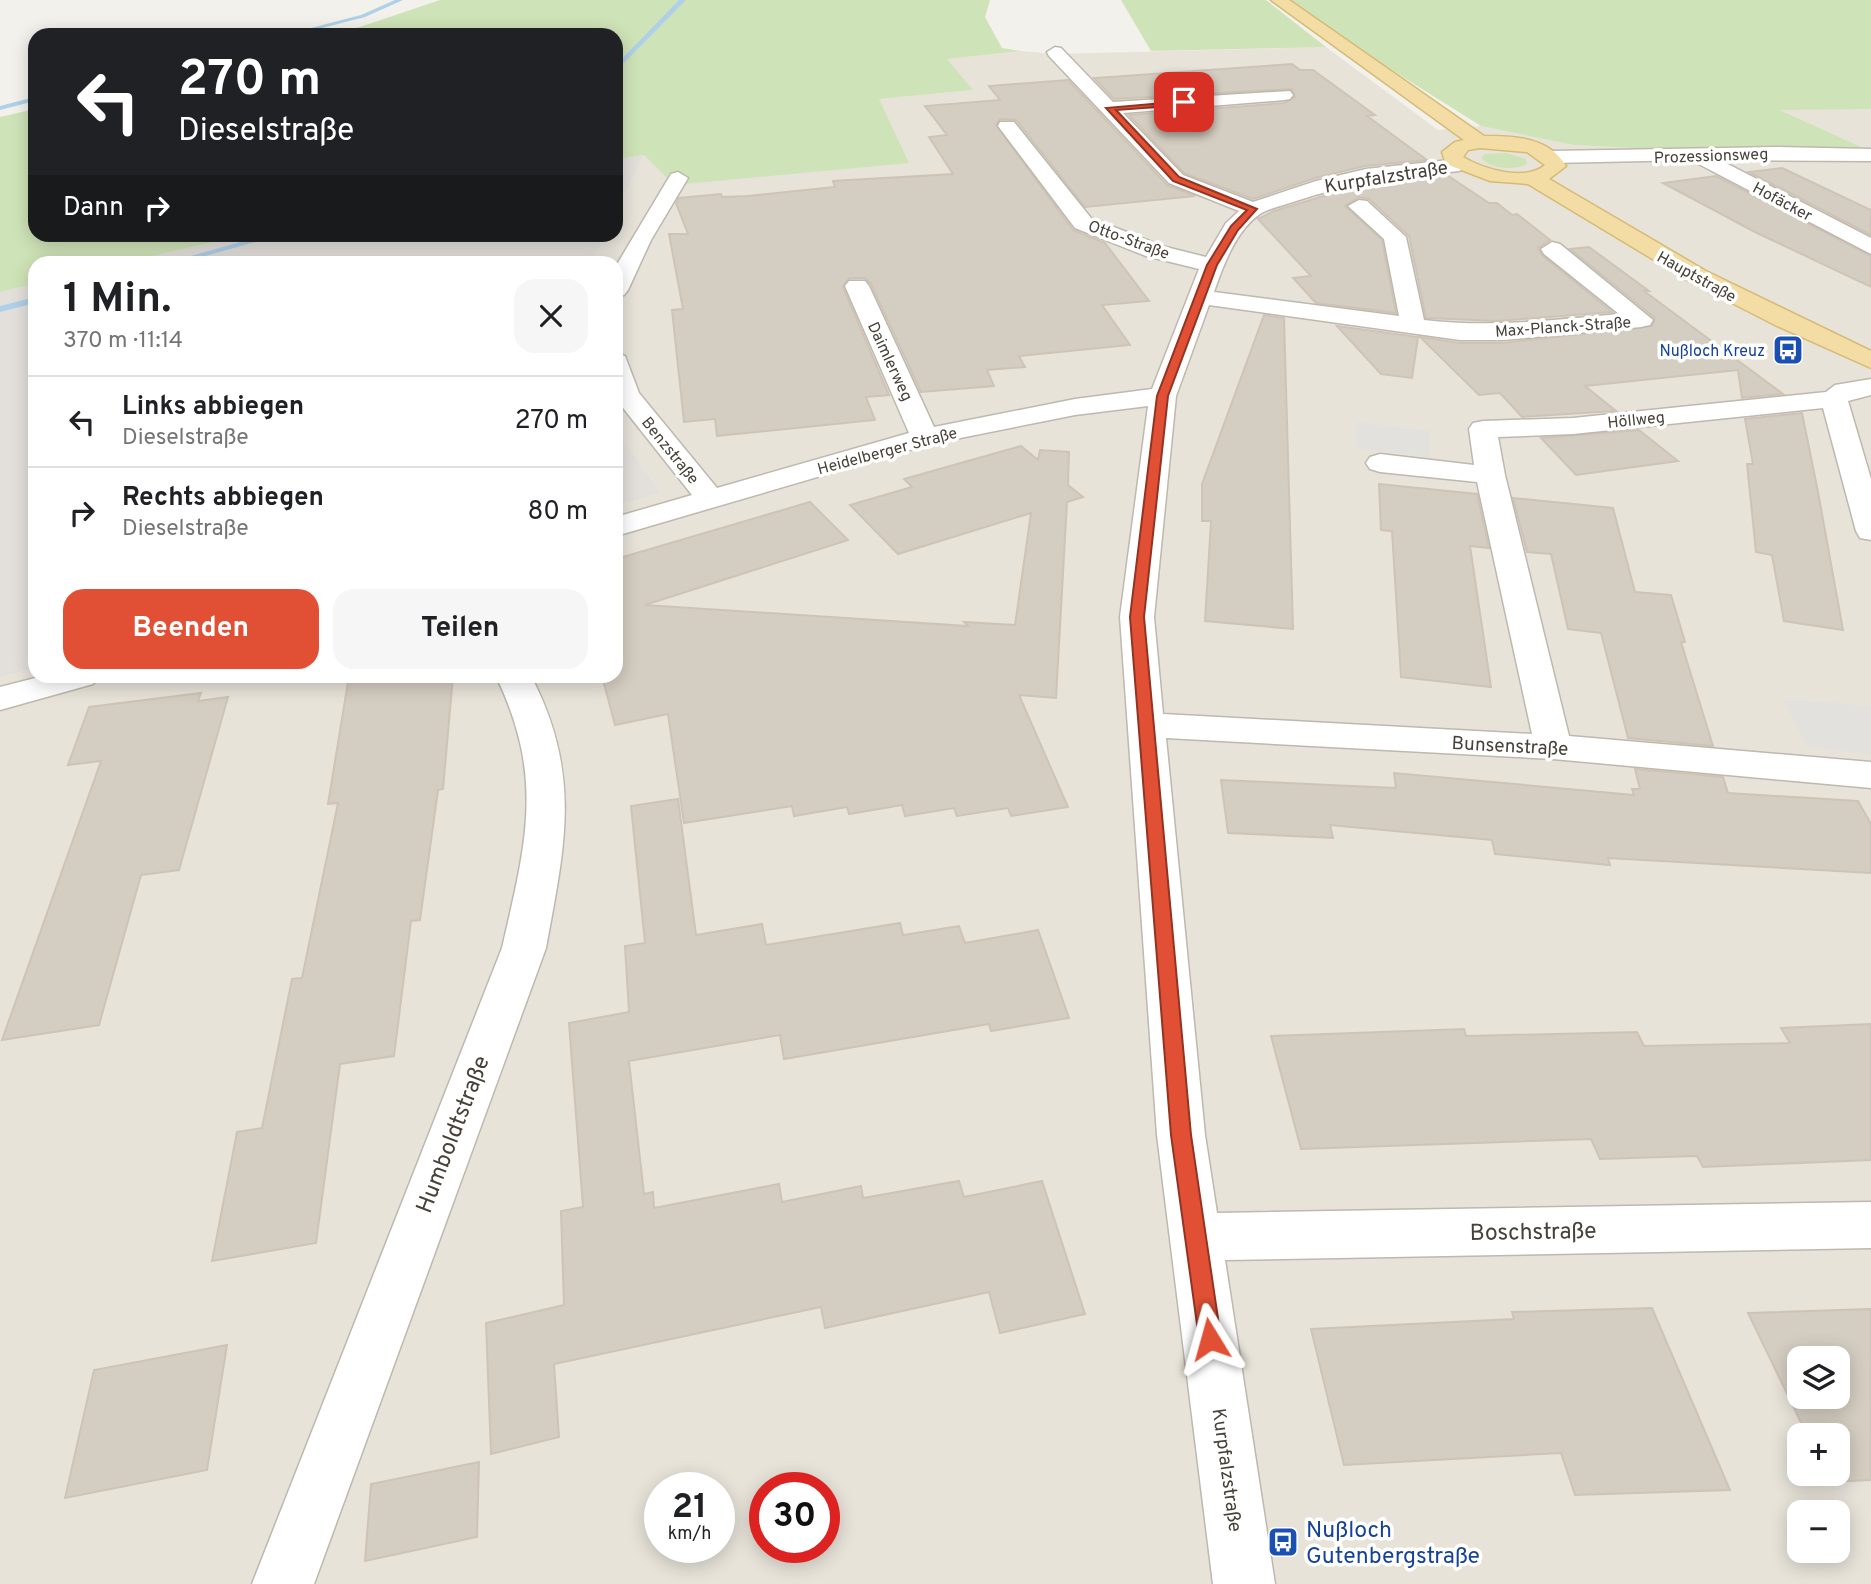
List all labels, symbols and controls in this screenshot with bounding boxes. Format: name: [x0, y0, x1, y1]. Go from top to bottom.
text: 270 m: [178, 51, 321, 113]
icon: left: [63, 56, 154, 147]
pin: [1154, 72, 1214, 132]
icon: arrive: [1165, 83, 1203, 121]
text: Dieselstraße: [178, 112, 354, 152]
street label: Prozessionsweg: [1654, 145, 1769, 169]
street label: Kurpfalzstraße: [1323, 156, 1450, 200]
street label: Hofäcker: [1749, 179, 1815, 227]
icon: right: [138, 189, 176, 227]
text: Dann: [63, 192, 124, 225]
street label: Otto-Straße: [1085, 217, 1172, 265]
street label: Hauptstraße: [1653, 248, 1739, 308]
text: 1 Min.: [63, 274, 172, 327]
button: close: [514, 279, 588, 353]
street label: Max-Planck-Straße: [1495, 313, 1632, 343]
street label: Daimlerweg: [862, 319, 916, 405]
text: 370 m · 11:14: [63, 327, 183, 356]
bus stop icon: Nußloch Kreuz: [1771, 333, 1805, 367]
place label: Nußloch Kreuz: [1659, 342, 1765, 362]
text: Links abbiegen: [122, 391, 304, 424]
icon: left: [63, 403, 101, 441]
text: 270 m: [515, 405, 588, 438]
street label: Höllweg: [1606, 408, 1666, 434]
street label: Benzstraße: [636, 414, 703, 489]
text: Dieselstraße: [122, 424, 249, 453]
street label: Heidelberger Straße: [815, 424, 960, 480]
text: Rechts abbiegen: [122, 482, 324, 515]
icon: right: [63, 494, 101, 532]
text: 80 m: [528, 496, 588, 529]
text: Dieselstraße: [122, 515, 249, 544]
button: Beenden: [63, 589, 319, 669]
button: Teilen: [333, 589, 588, 669]
street label: Bunsenstraße: [1451, 732, 1569, 762]
street label: Humboldtstraße: [411, 1052, 498, 1218]
street label: Boschstraße: [1469, 1218, 1597, 1249]
position arrow: [1173, 1302, 1247, 1376]
map controls: [1787, 1346, 1850, 1563]
button: layers: [1787, 1346, 1850, 1409]
street label: Kurpfalzstraße: [1205, 1407, 1247, 1534]
button: +: [1787, 1423, 1850, 1486]
speed limit sign: 30: [749, 1472, 840, 1563]
text: 21: [672, 1486, 707, 1530]
button: −: [1787, 1500, 1850, 1563]
place label: Nußloch Gutenbergstraße: [1306, 1517, 1480, 1572]
text: km/h: [668, 1523, 711, 1546]
bus stop icon: Nußloch Gutenbergstraße: [1266, 1525, 1300, 1559]

